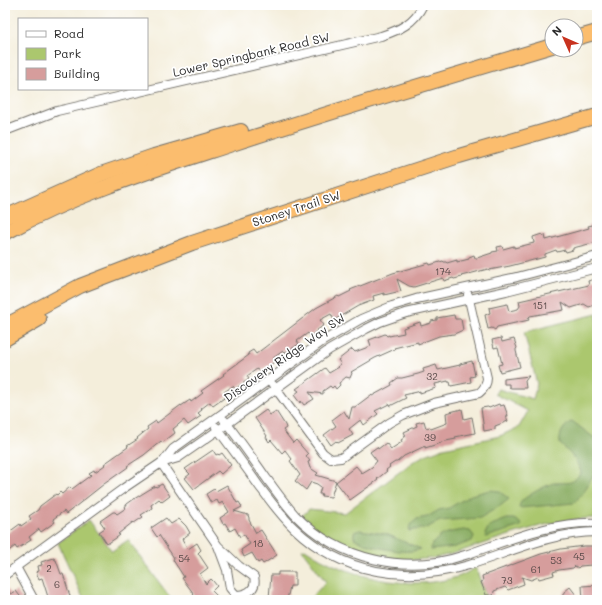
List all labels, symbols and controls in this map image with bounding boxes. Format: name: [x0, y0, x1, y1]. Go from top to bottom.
legend: [18, 18, 148, 90]
north arrow: [544, 18, 584, 58]
text: N: [548, 22, 565, 39]
text: Road: [54, 25, 84, 41]
street label: Lower Springbank Road SW: [171, 28, 331, 80]
text: Park: [54, 45, 81, 61]
text: Building: [54, 65, 100, 81]
street label: Stoney Trail SW: [250, 186, 342, 230]
house number: 174: [435, 264, 451, 278]
house number: 151: [533, 298, 547, 312]
street label: Discovery Ridge Way SW: [220, 309, 348, 405]
house number: 32: [426, 369, 438, 383]
house number: 39: [424, 430, 436, 444]
house number: 18: [253, 536, 263, 550]
house number: 45: [573, 549, 585, 563]
house number: 54: [178, 551, 190, 565]
house number: 53: [550, 553, 562, 567]
house number: 2: [46, 561, 52, 575]
house number: 61: [531, 562, 541, 576]
house number: 73: [501, 573, 513, 587]
house number: 6: [54, 577, 60, 591]

